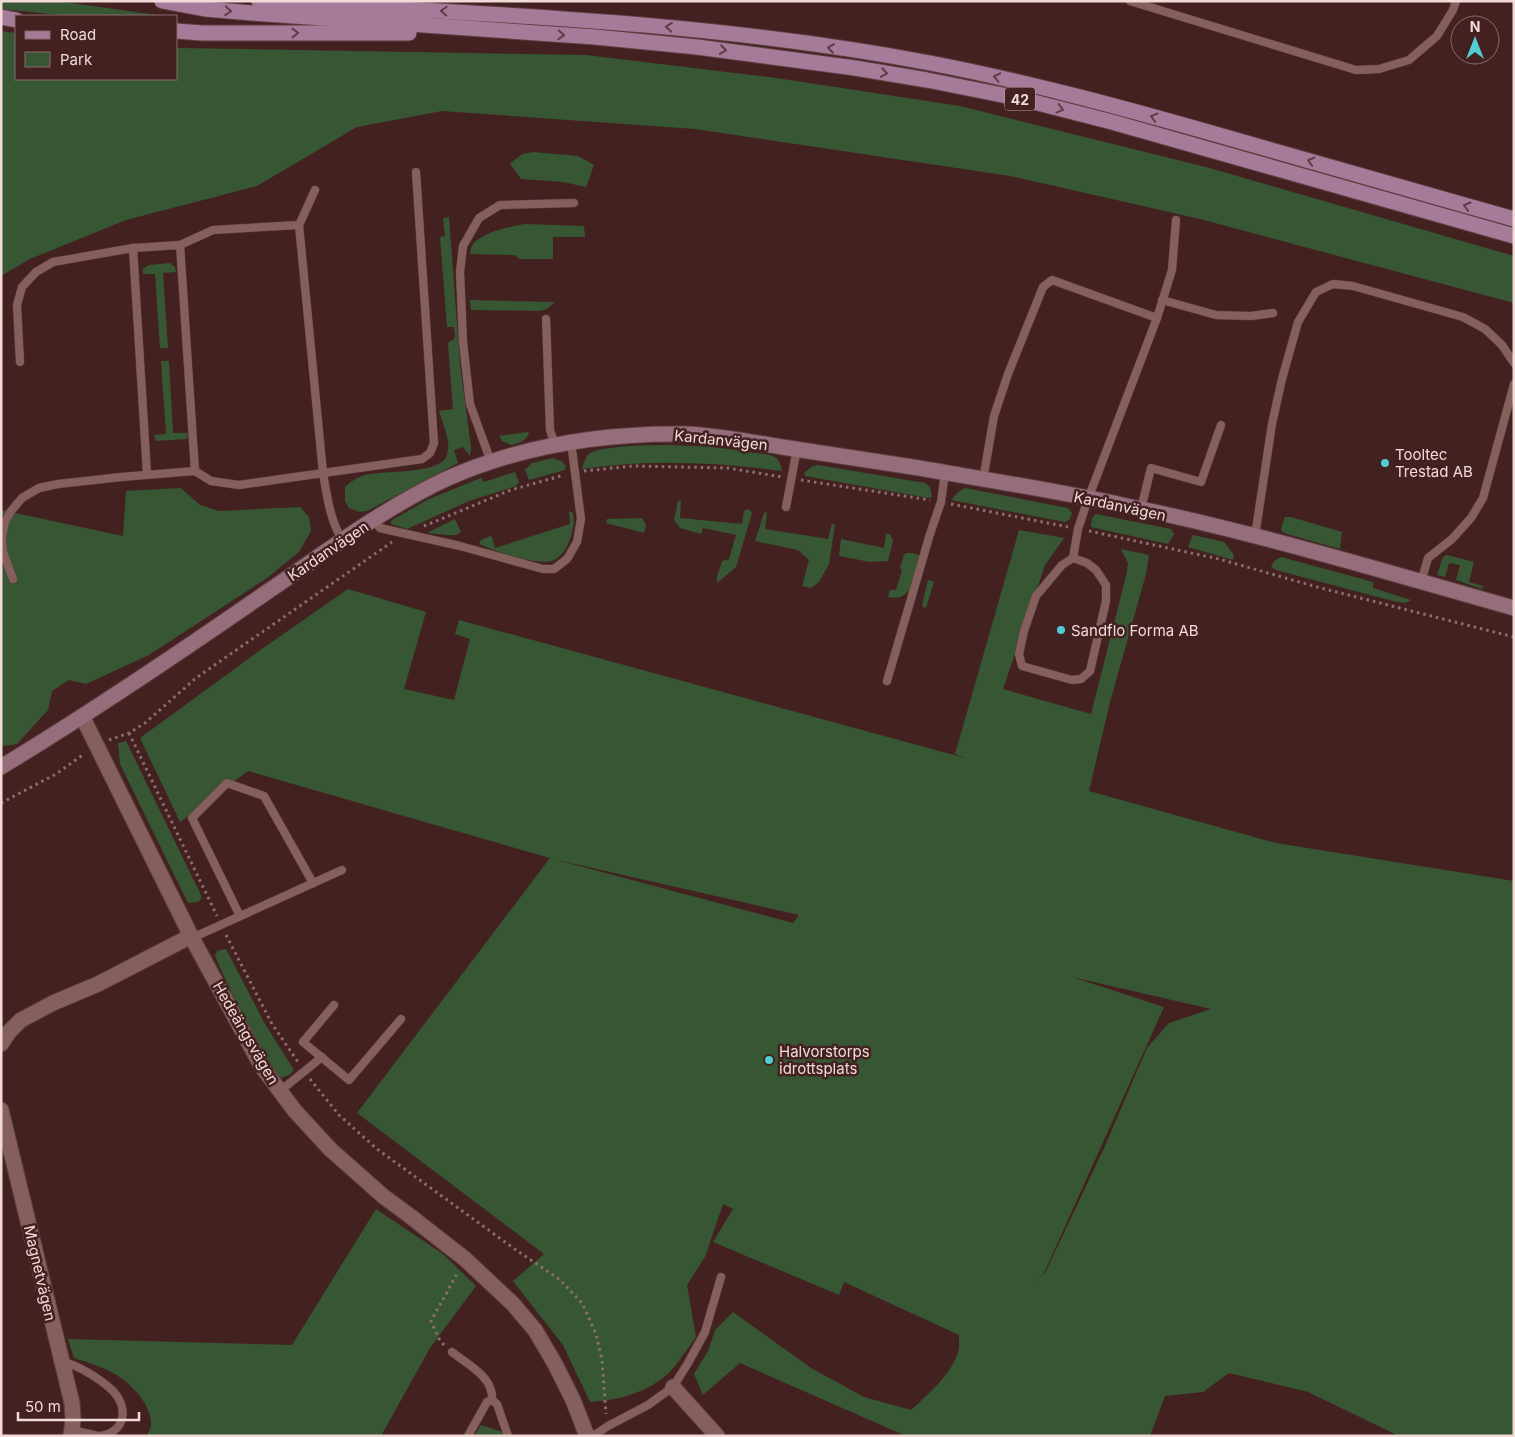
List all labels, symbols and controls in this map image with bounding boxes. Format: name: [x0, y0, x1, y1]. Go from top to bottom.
one-way arrow: [224, 5, 232, 16]
one-way arrow: [439, 5, 447, 16]
legend: [15, 15, 178, 80]
north arrow: [1450, 15, 1500, 65]
text: N: [1470, 18, 1480, 35]
one-way arrow: [665, 22, 673, 33]
text: Road: [60, 25, 96, 44]
one-way arrow: [292, 28, 299, 38]
one-way arrow: [557, 29, 565, 40]
one-way arrow: [826, 43, 835, 53]
one-way arrow: [719, 44, 727, 55]
text: Park: [60, 50, 93, 69]
one-way arrow: [880, 67, 888, 77]
one-way arrow: [992, 72, 1001, 83]
road number: 42: [1005, 88, 1035, 110]
one-way arrow: [1056, 103, 1065, 114]
one-way arrow: [1151, 112, 1159, 122]
one-way arrow: [1307, 157, 1315, 167]
one-way arrow: [1463, 201, 1471, 211]
street label: Kardanvägen: [673, 426, 769, 454]
place label: Tooltec Trestad AB: [1395, 445, 1473, 481]
marker: Tooltec Trestad AB: [1379, 457, 1391, 469]
street label: Kardanvägen: [1072, 487, 1168, 525]
street label: Kardanvägen: [284, 517, 372, 585]
place label: Sandflo Forma AB: [1071, 621, 1199, 640]
marker: Sandflo Forma AB: [1055, 624, 1067, 636]
street label: Hedeängsvägen: [209, 978, 283, 1088]
place label: Halvorstorps idrottsplats: [779, 1042, 870, 1078]
marker: Halvorstorps idrottsplats: [763, 1054, 775, 1066]
street label: Magnetvägen: [20, 1223, 60, 1323]
scale bar: [18, 1390, 139, 1422]
text: 50 m: [25, 1397, 61, 1416]

